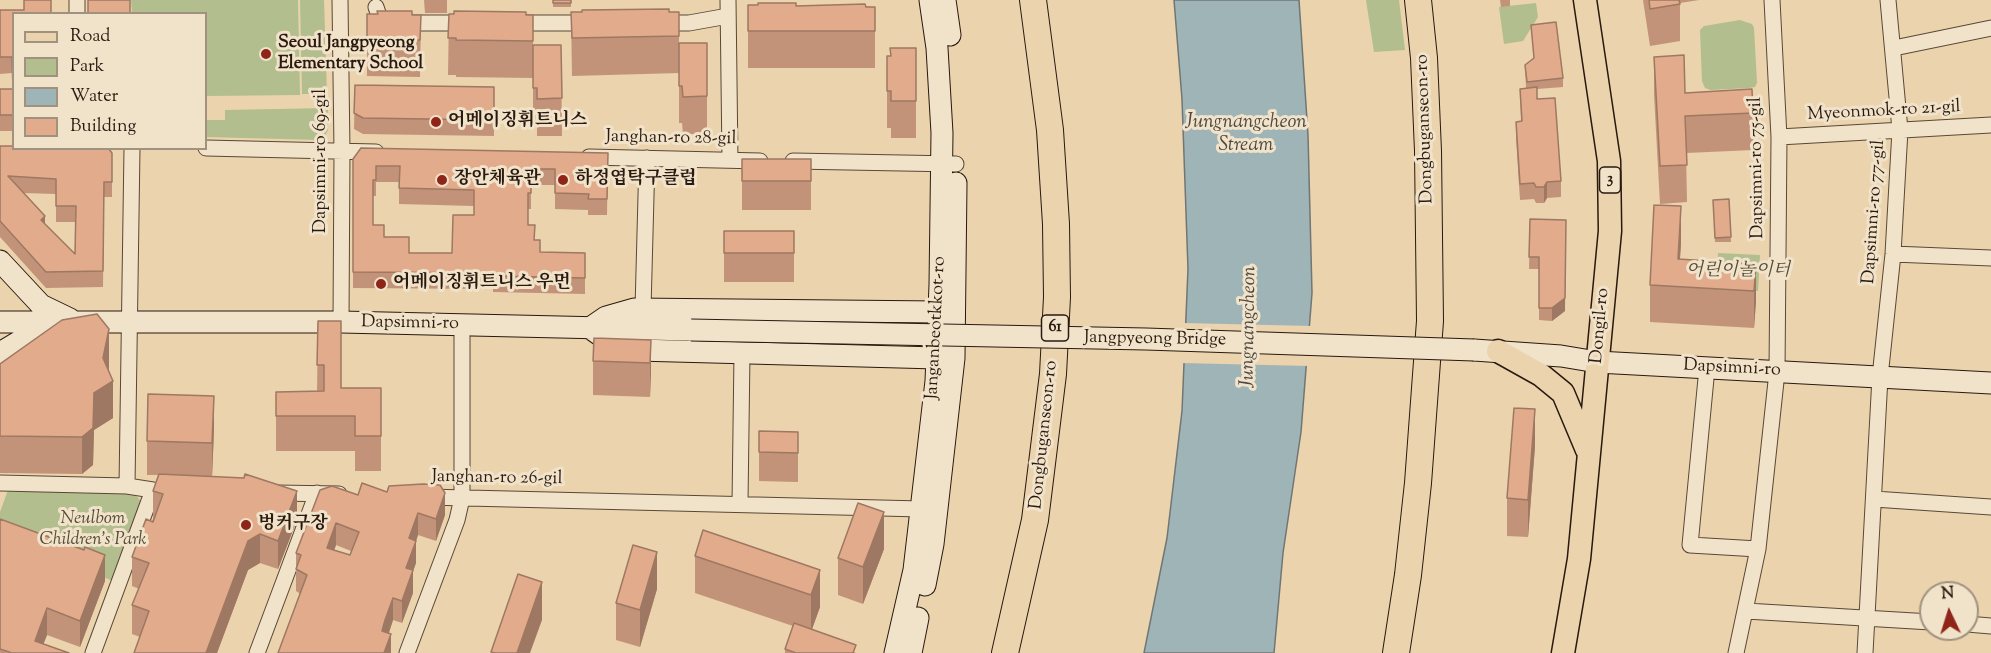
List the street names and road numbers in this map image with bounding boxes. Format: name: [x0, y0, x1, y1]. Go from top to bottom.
street label: Dongbuganseon-ro: [1413, 54, 1439, 204]
street label: Dapsimni-ro 69-gil: [311, 89, 333, 233]
street label: Dapsimni-ro 75-gil: [1746, 97, 1770, 239]
street label: Myeonmok-ro 21-gil: [1807, 97, 1961, 127]
street label: Janghan-ro 28-gil: [605, 127, 737, 151]
street label: Dapsimni-ro 77-gil: [1859, 139, 1891, 285]
road number: 3: [1600, 167, 1620, 193]
street label: Janganbeotkkot-ro: [922, 256, 952, 400]
street label: Dongil-ro: [1587, 287, 1615, 365]
street label: Dapsimni-ro: [361, 312, 459, 336]
road number: 61: [1042, 315, 1068, 341]
street label: Jangpyeong Bridge: [1084, 328, 1226, 352]
street label: Dapsimni-ro: [1683, 356, 1781, 382]
street label: Dongbuganseon-ro: [1026, 359, 1064, 511]
street label: Janghan-ro 26-gil: [431, 467, 563, 491]

